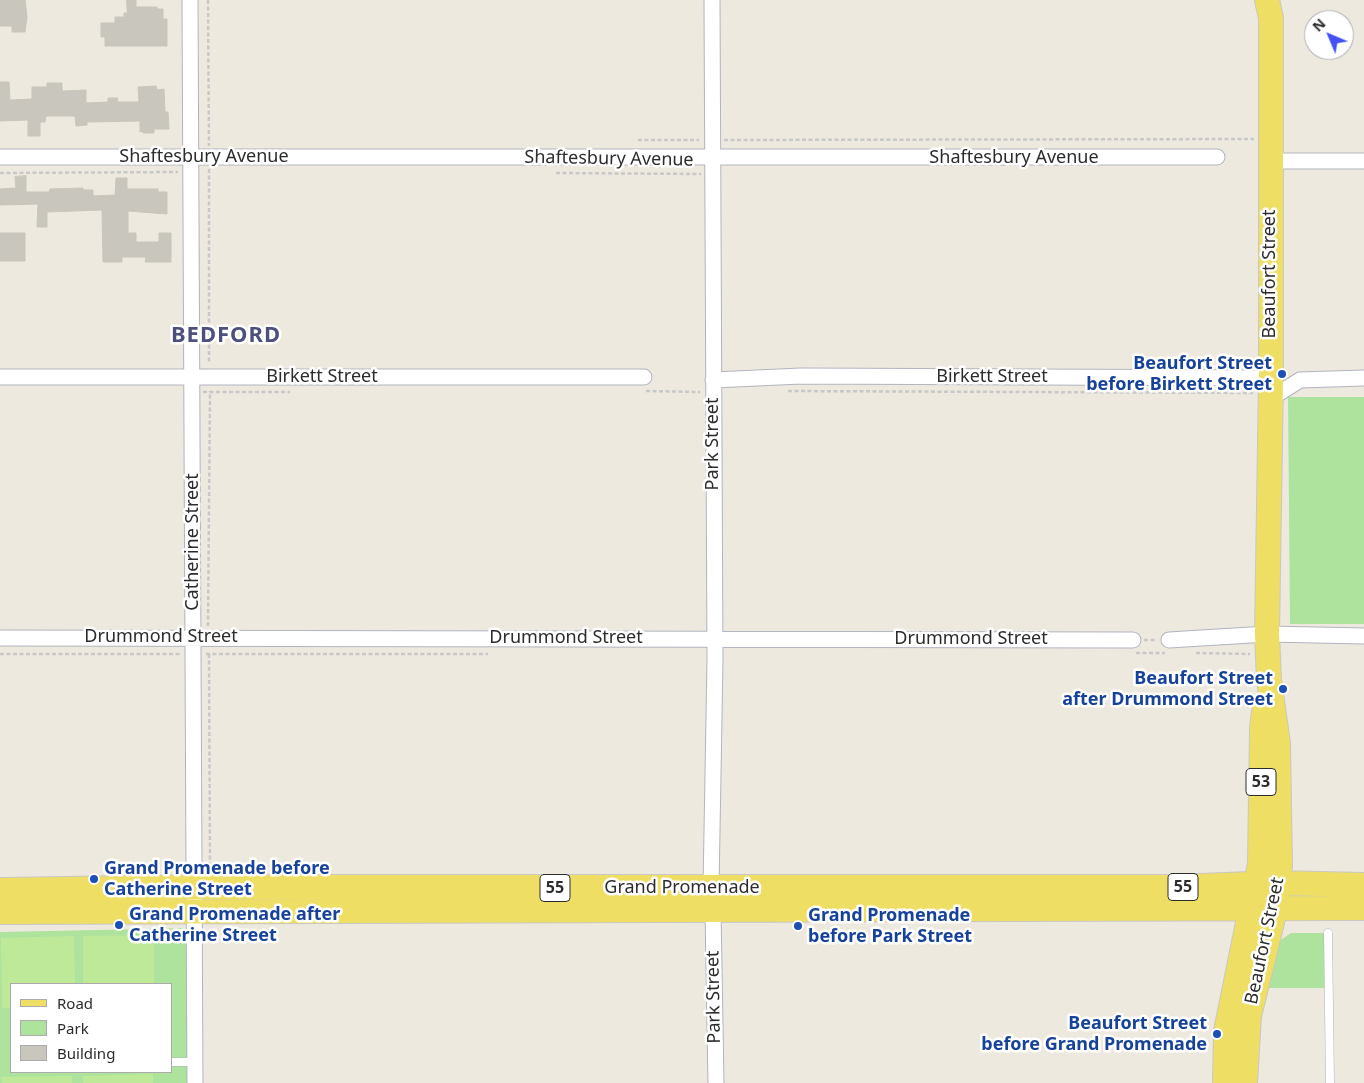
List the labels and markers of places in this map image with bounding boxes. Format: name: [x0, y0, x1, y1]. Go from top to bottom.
place label: Beaufort Street before Birkett Street: [1086, 353, 1272, 396]
marker: Beaufort Street before Birkett Street: [1276, 368, 1288, 380]
place label: Beaufort Street after Drummond Street: [1062, 668, 1273, 711]
marker: Beaufort Street after Drummond Street: [1277, 683, 1289, 695]
place label: Grand Promenade before Catherine Street: [104, 858, 330, 901]
marker: Grand Promenade before Catherine Street: [88, 873, 100, 885]
place label: Grand Promenade after Catherine Street: [129, 904, 340, 946]
place label: Grand Promenade before Park Street: [808, 905, 972, 948]
marker: Grand Promenade after Catherine Street: [113, 919, 125, 931]
marker: Grand Promenade before Park Street: [792, 920, 804, 932]
place label: Beaufort Street before Grand Promenade: [981, 1013, 1207, 1056]
marker: Beaufort Street before Grand Promenade: [1211, 1028, 1223, 1040]

